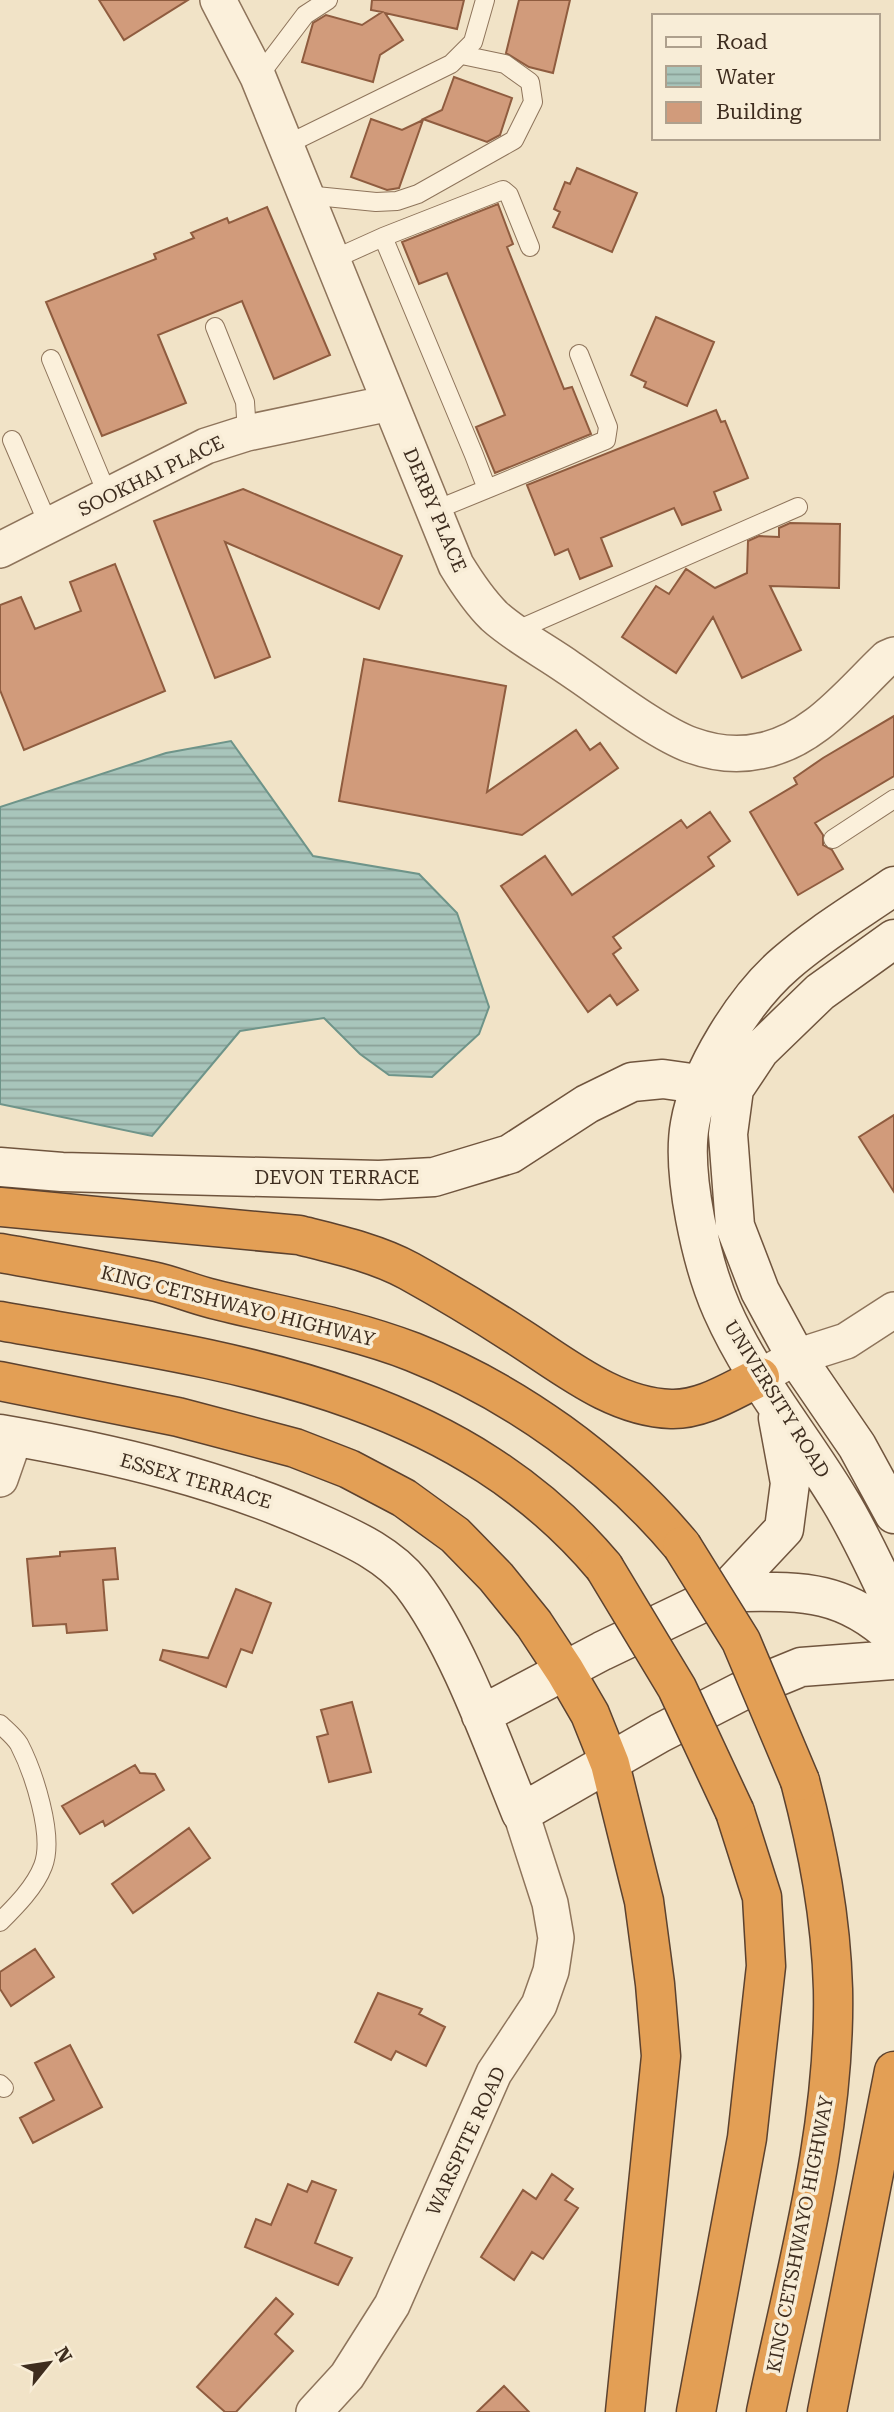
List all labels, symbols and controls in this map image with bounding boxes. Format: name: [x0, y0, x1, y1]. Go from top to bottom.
legend: [652, 14, 880, 140]
text: Road: [716, 30, 768, 54]
text: Water: [716, 65, 776, 89]
text: Building: [716, 100, 802, 124]
street label: SOOKHAI PLACE: [74, 431, 228, 521]
street label: DERBY PLACE: [398, 444, 472, 576]
street label: DEVON TERRACE: [255, 1166, 419, 1189]
street label: KING CETSHWAYO HIGHWAY: [98, 1261, 378, 1351]
street label: UNIVERSITY ROAD: [719, 1316, 835, 1482]
street label: ESSEX TERRACE: [117, 1448, 275, 1514]
street label: WARSPITE ROAD: [421, 2063, 511, 2219]
street label: KING CETSHWAYO HIGHWAY: [762, 2093, 838, 2375]
north arrow: [14, 2328, 84, 2398]
text: N: [50, 2343, 77, 2367]

